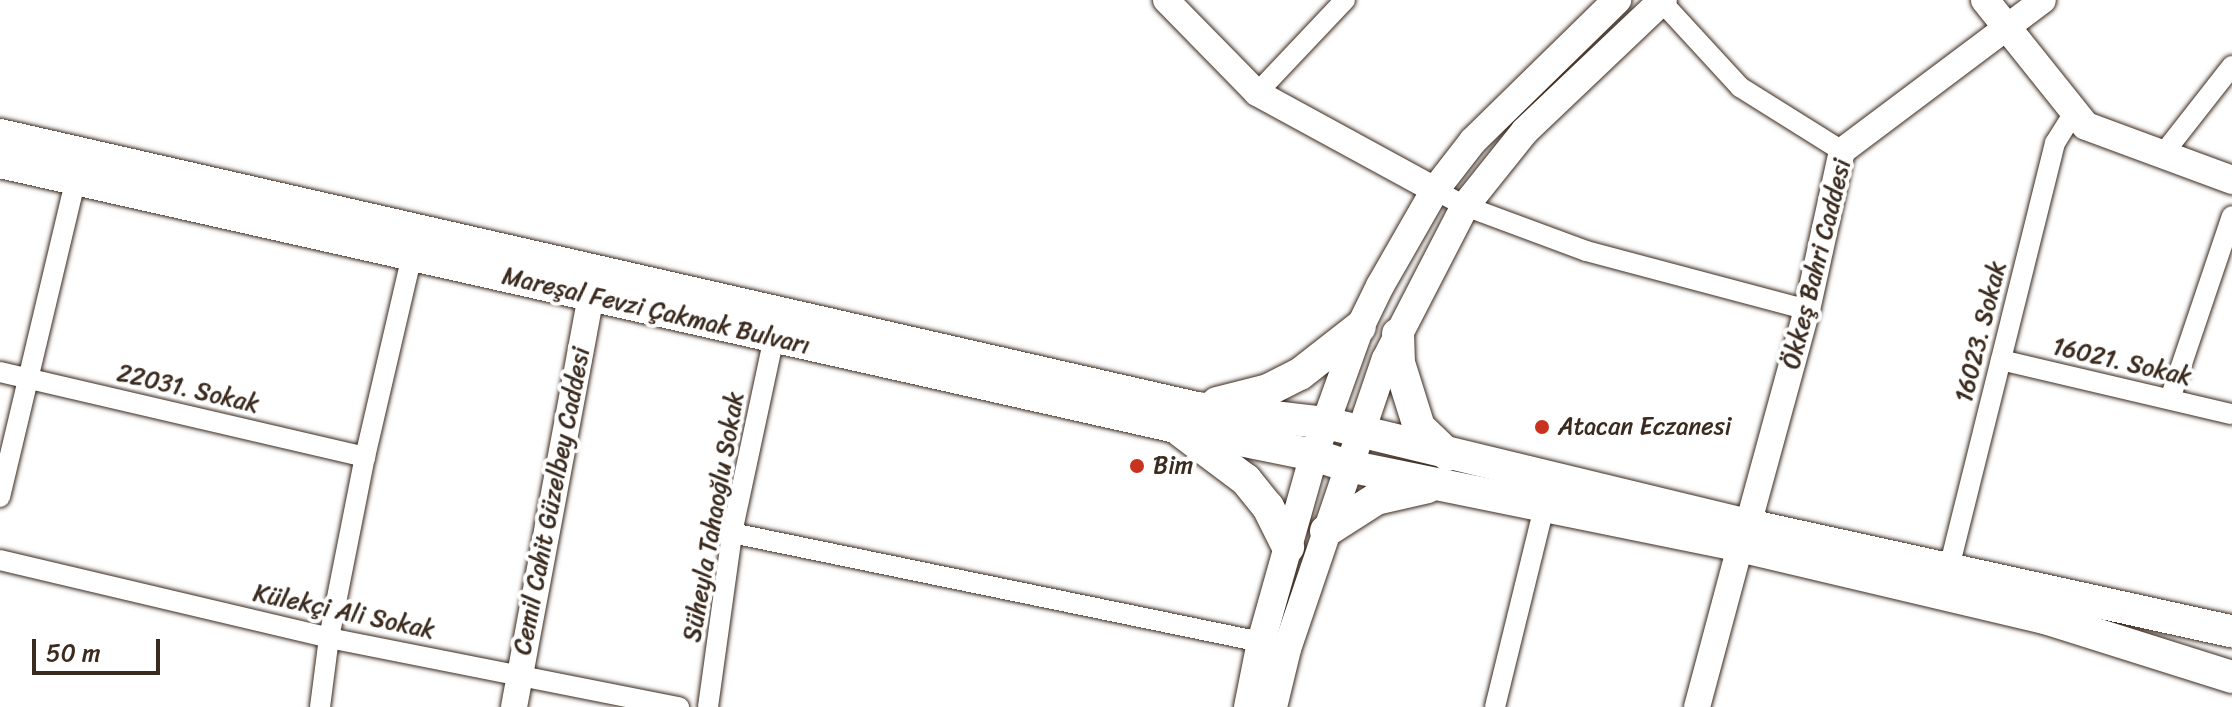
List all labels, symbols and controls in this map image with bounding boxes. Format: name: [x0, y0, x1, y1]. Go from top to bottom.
street label: Ökkeş Bahri Caddesi: [1777, 157, 1857, 371]
street label: 16023. Sokak: [1950, 258, 2012, 406]
street label: Mareşal Fevzi Çakmak Bulvarı: [500, 262, 812, 360]
street label: 16021. Sokak: [2050, 332, 2194, 392]
street label: Cemil Cahit Güzelbey Caddesi: [508, 345, 596, 657]
street label: 22031. Sokak: [114, 359, 262, 419]
street label: Süheyla Tahaoğlu Sokak: [678, 390, 750, 644]
place label: Atacan Eczanesi: [1558, 413, 1731, 441]
marker: Atacan Eczanesi: [1533, 418, 1551, 436]
place label: Bim: [1153, 452, 1193, 480]
marker: Bim: [1128, 457, 1146, 475]
street label: Külekçi Ali Sokak: [251, 579, 437, 645]
scale bar: [36, 623, 164, 673]
text: 50 m: [46, 632, 101, 674]

